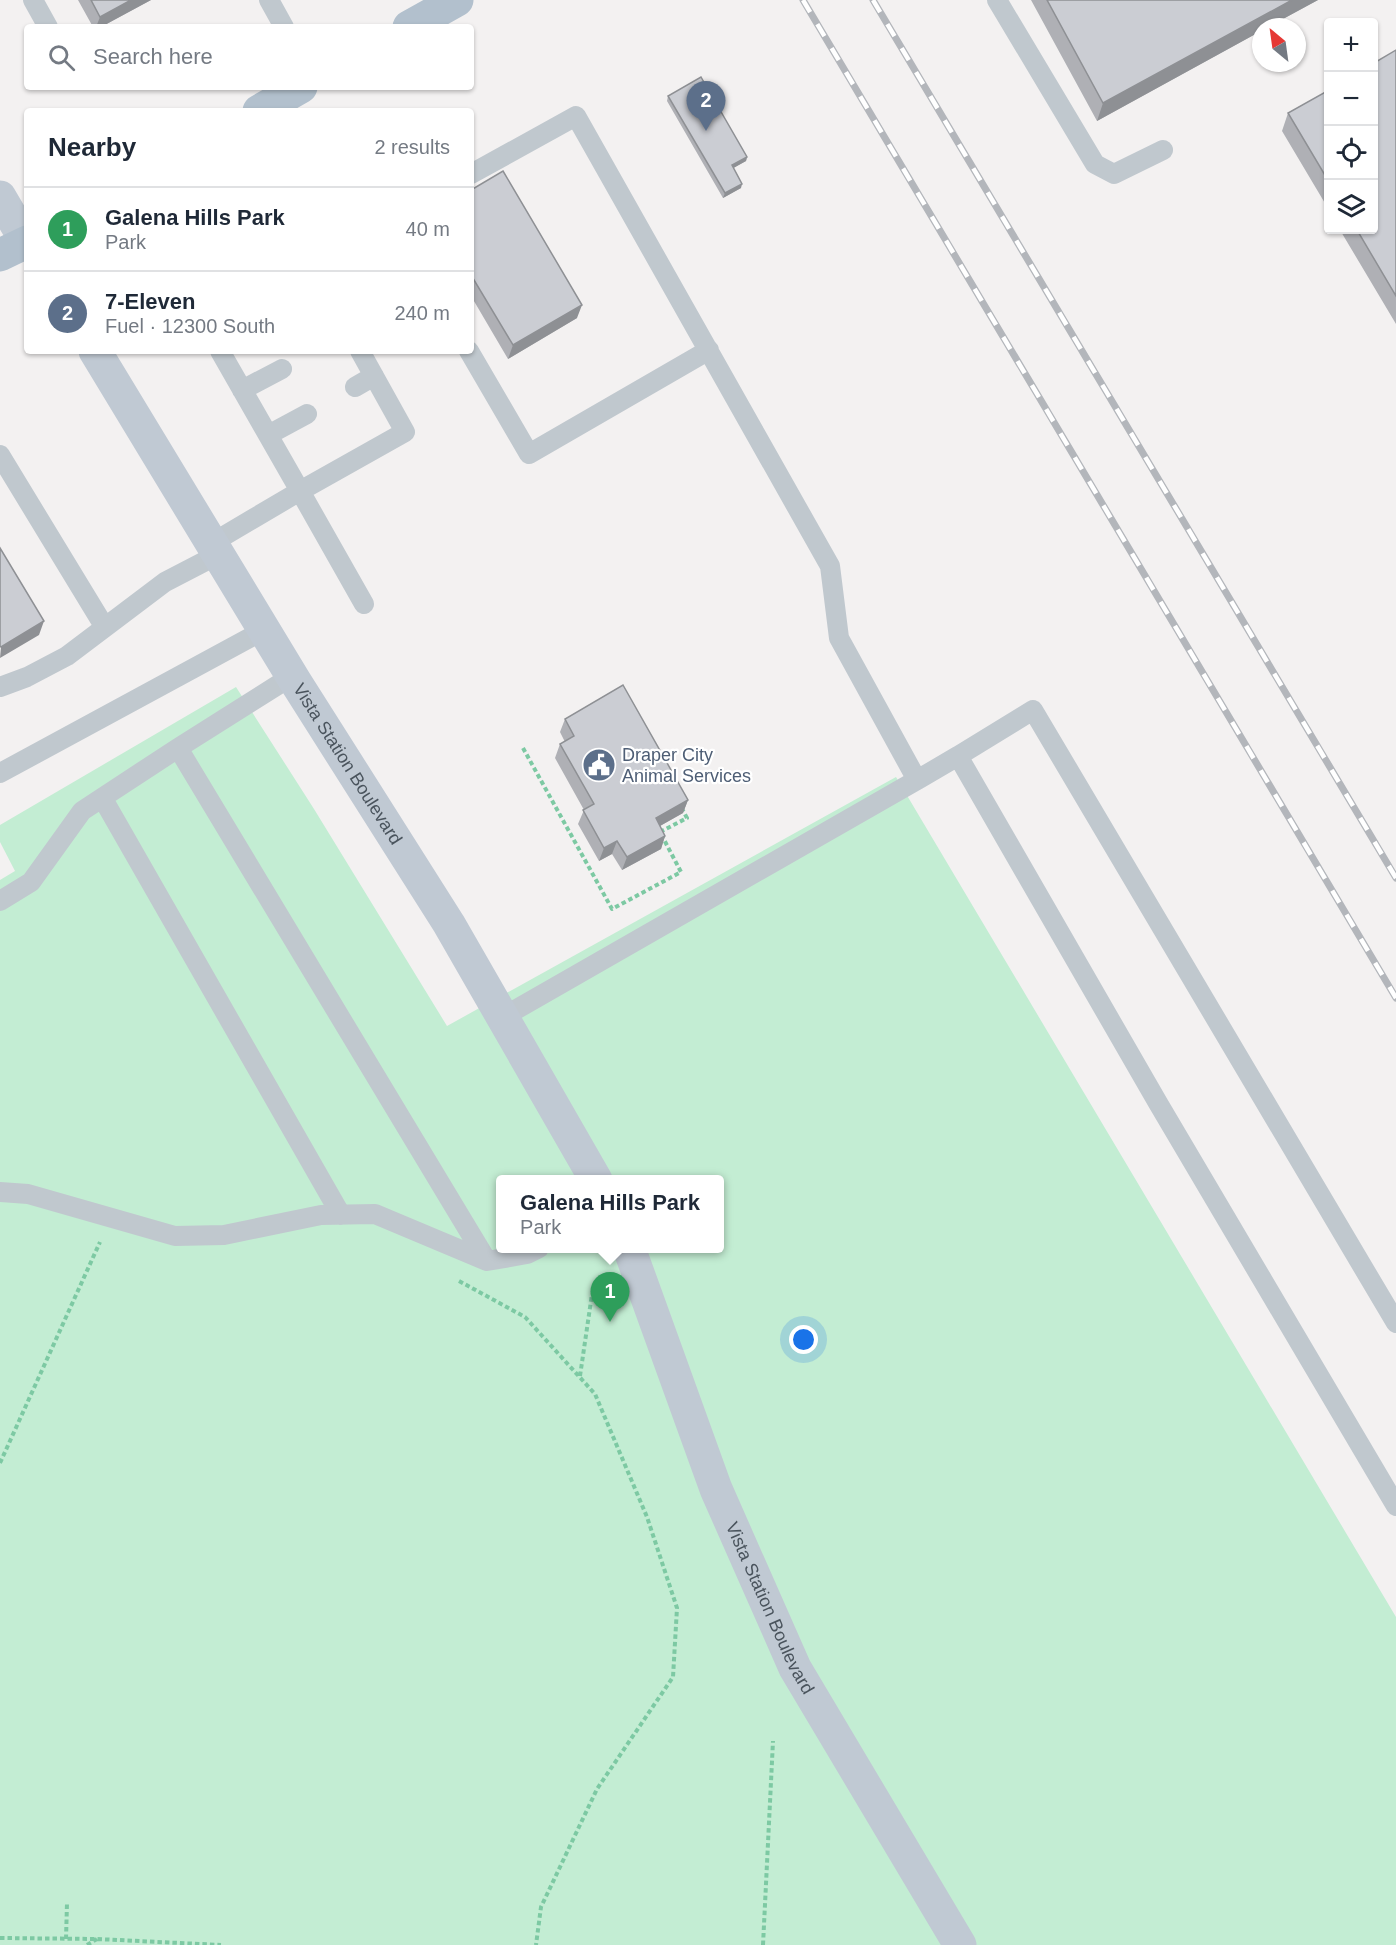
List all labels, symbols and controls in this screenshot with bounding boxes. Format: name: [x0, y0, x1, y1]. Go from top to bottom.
north arrow: [1252, 18, 1306, 72]
map controls: [1324, 18, 1378, 234]
button: +: [1324, 18, 1378, 72]
search box: [24, 24, 474, 90]
icon: search: [45, 41, 78, 74]
text: Search here: [93, 44, 213, 69]
button: −: [1324, 72, 1378, 126]
pin: 2: [686, 82, 726, 131]
button: locate: [1324, 126, 1378, 180]
text: Nearby: [48, 132, 136, 162]
text: 2 results: [374, 136, 450, 158]
button: layers: [1324, 180, 1378, 234]
text: Galena Hills Park: [105, 205, 285, 230]
text: 1: [62, 218, 73, 240]
text: 40 m: [406, 218, 450, 240]
text: Park: [105, 231, 146, 253]
text: 7-Eleven: [105, 289, 196, 314]
text: 2: [62, 302, 73, 324]
text: 240 m: [394, 302, 450, 324]
text: Fuel · 12300 South: [105, 315, 275, 337]
street label: Vista Station Boulevard: [289, 680, 406, 848]
place label: Draper City Animal Services: [622, 745, 751, 786]
public building icon: Draper City Animal Services: [581, 747, 617, 783]
popup: [496, 1175, 724, 1253]
text: Galena Hills Park: [520, 1190, 700, 1215]
text: Park: [520, 1216, 561, 1238]
pin: 1: [590, 1272, 630, 1322]
your location: [789, 1325, 818, 1354]
street label: Vista Station Boulevard: [722, 1519, 818, 1698]

